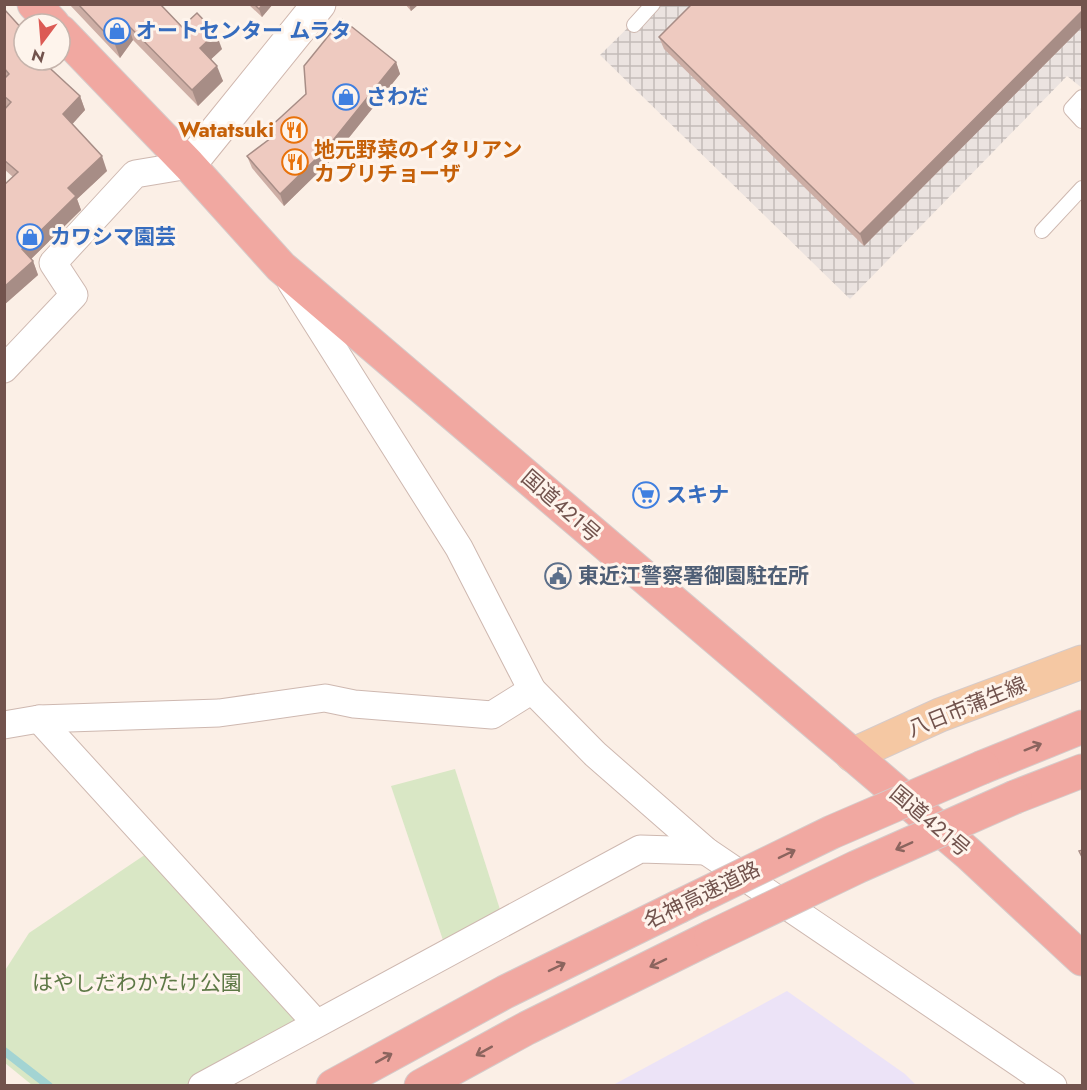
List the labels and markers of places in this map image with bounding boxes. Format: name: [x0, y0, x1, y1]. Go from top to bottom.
shop icon: オートセンター ムラタ: [102, 16, 132, 46]
place label: オートセンター ムラタ: [136, 16, 351, 46]
shop icon: さわだ: [331, 82, 361, 112]
place label: さわだ: [366, 82, 429, 112]
place label: Watatsuki: [178, 115, 274, 145]
restaurant icon: Watatsuki: [279, 115, 309, 145]
place label: 地元野菜のイタリアン カプリチョーザ: [314, 135, 522, 189]
restaurant icon: 地元野菜のイタリアン カプリチョーザ: [280, 147, 310, 177]
shop icon: カワシマ園芸: [15, 222, 45, 252]
place label: カワシマ園芸: [50, 222, 176, 252]
supermarket icon: スキナ: [631, 480, 661, 510]
place label: スキナ: [666, 480, 729, 510]
public building icon: 東近江警察署御園駐在所: [543, 561, 573, 591]
place label: 東近江警察署御園駐在所: [578, 561, 809, 591]

